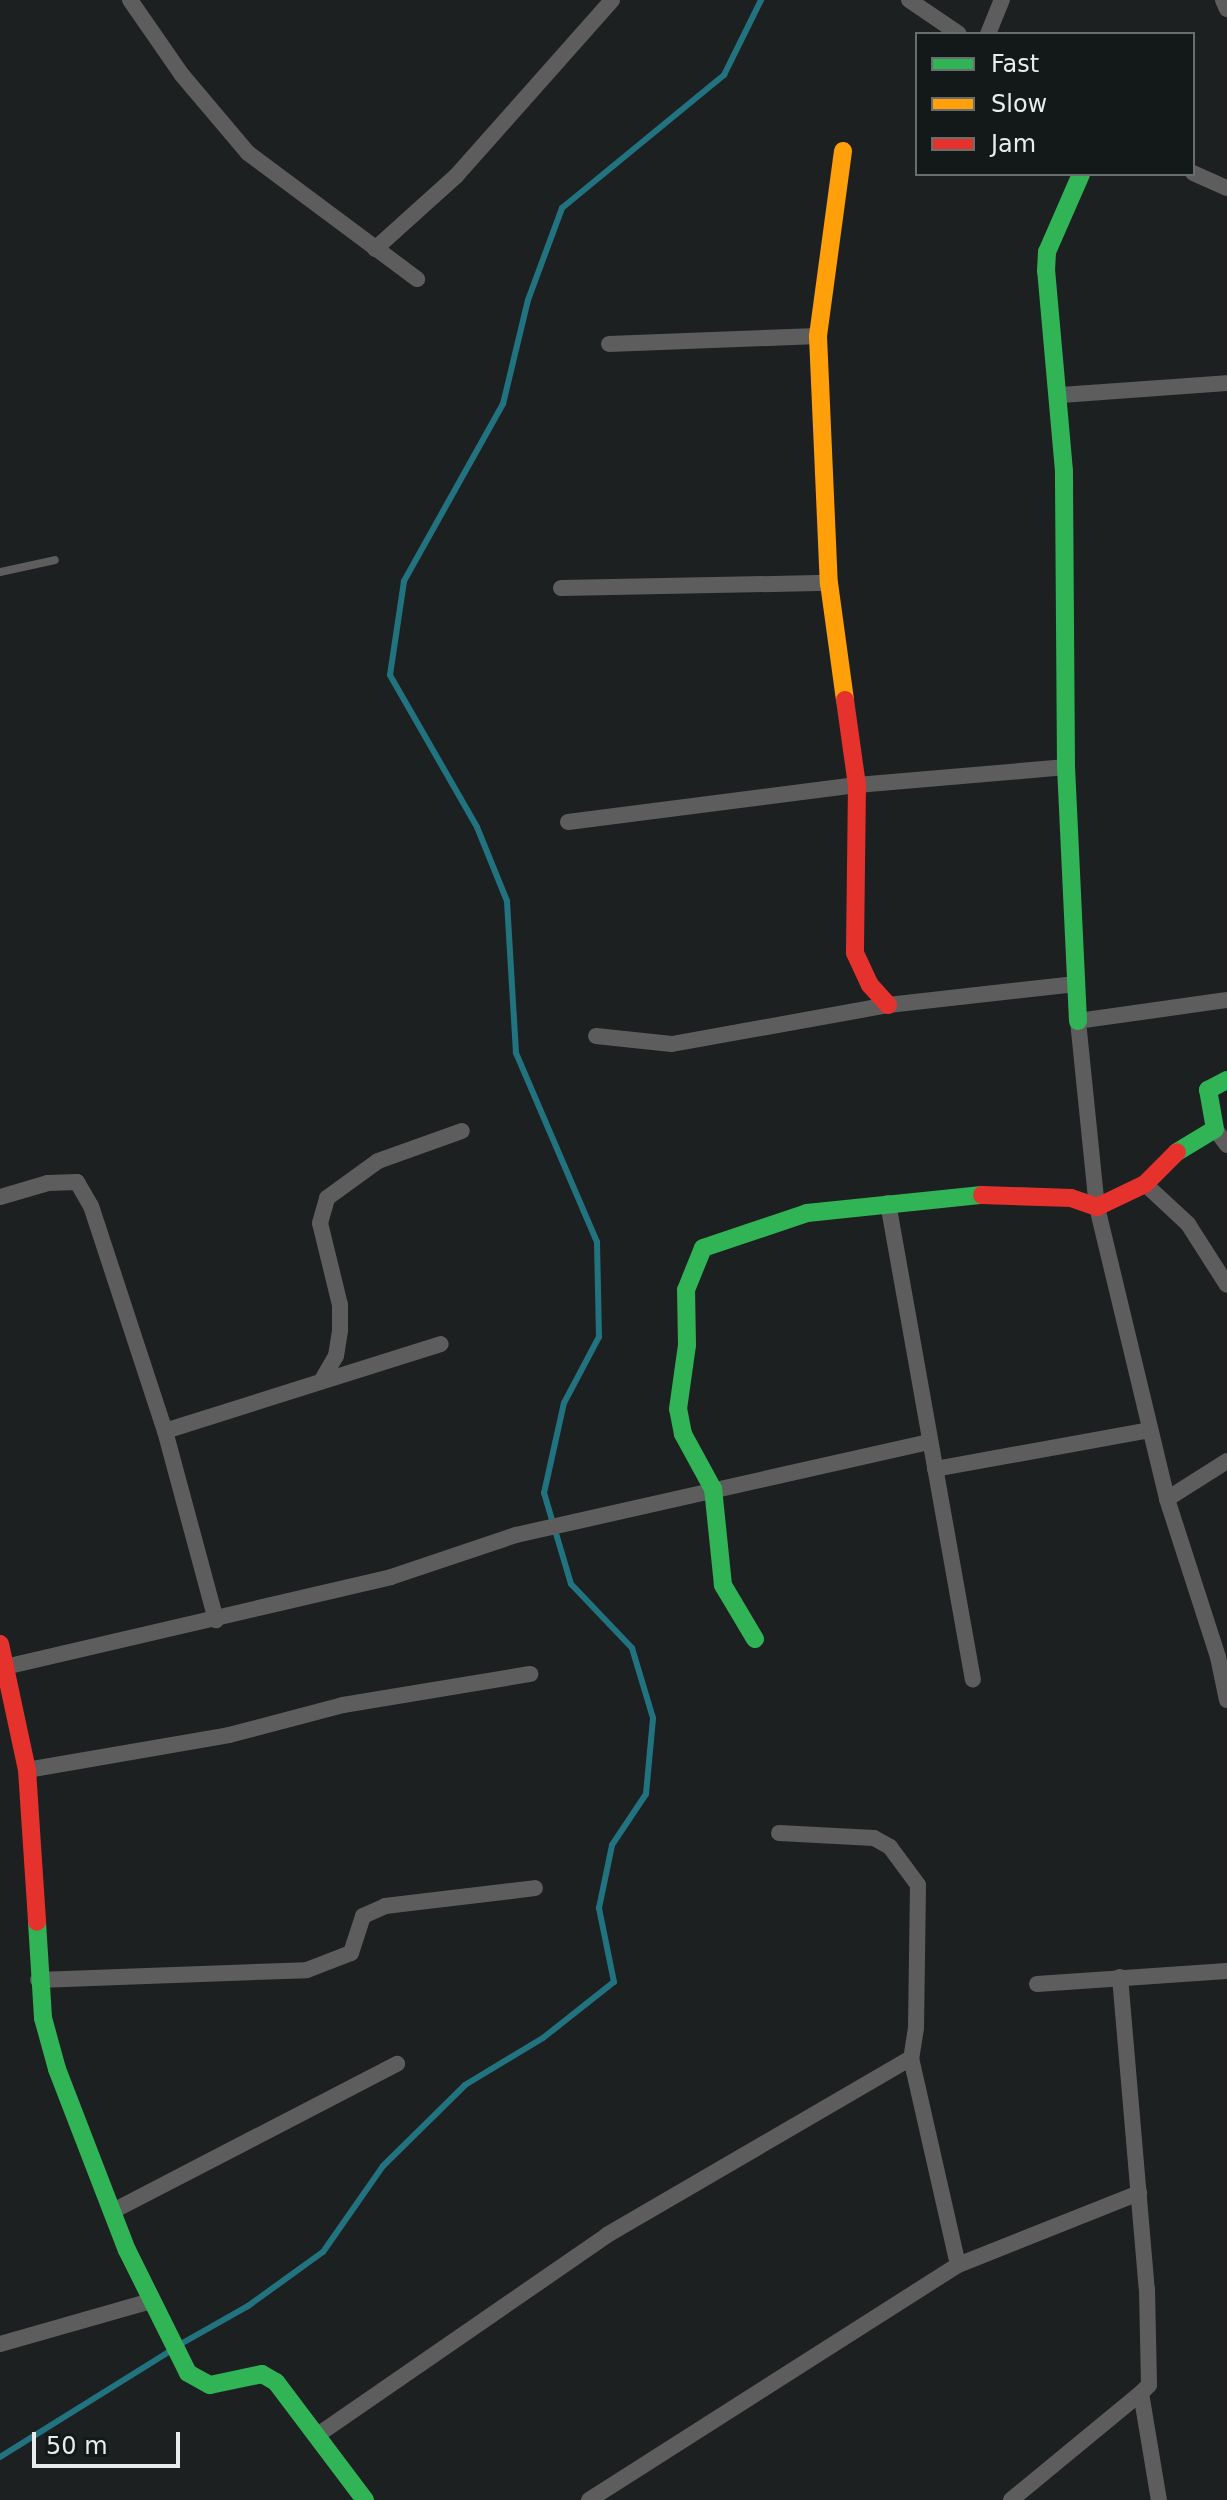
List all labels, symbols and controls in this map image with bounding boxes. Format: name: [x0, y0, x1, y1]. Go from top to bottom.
legend: [915, 32, 1195, 176]
text: Fast: [991, 50, 1039, 78]
text: Slow: [991, 90, 1047, 118]
text: Jam: [991, 130, 1036, 158]
scale bar: [36, 2416, 184, 2466]
text: 50 m: [46, 2432, 108, 2460]

